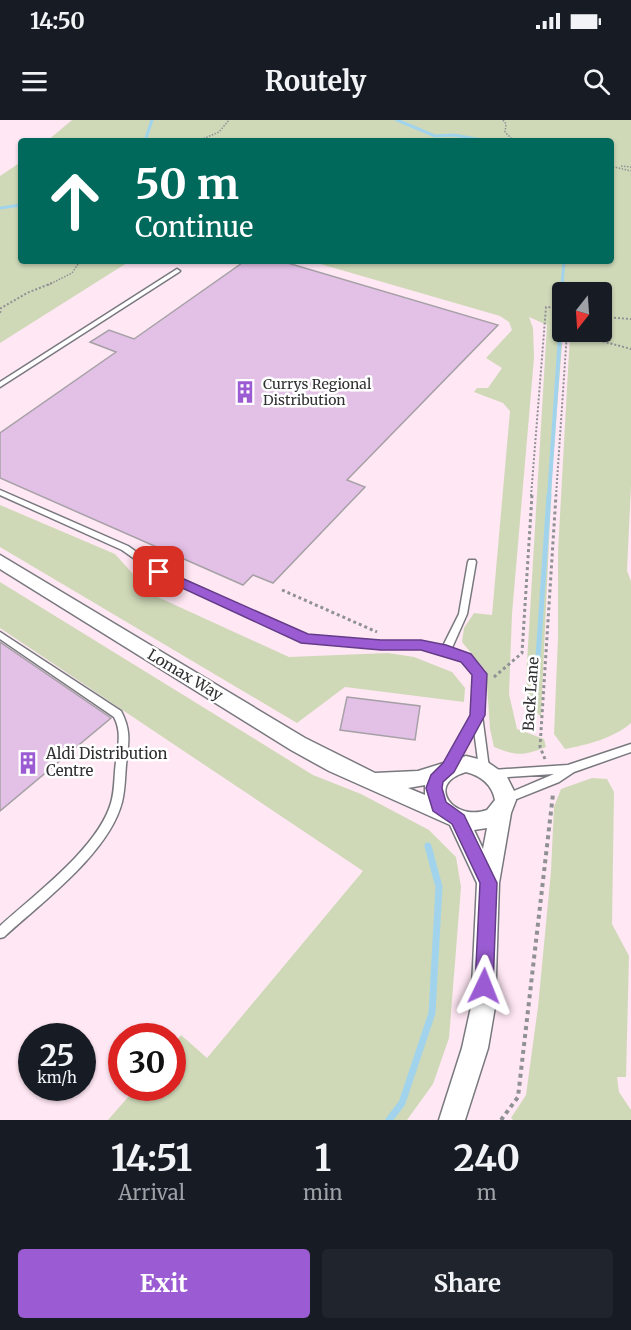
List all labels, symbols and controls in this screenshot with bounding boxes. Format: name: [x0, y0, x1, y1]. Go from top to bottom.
text: 14:50: [30, 7, 85, 35]
text: Routely: [265, 64, 366, 98]
icon: menu: [18, 65, 51, 98]
icon: search: [580, 65, 613, 98]
text: 50 m: [135, 158, 239, 210]
icon: ahead: [36, 162, 114, 240]
text: Continue: [135, 210, 253, 244]
north arrow: [552, 282, 612, 342]
map controls: [552, 282, 612, 342]
place label: Currys Regional Distribution: [263, 375, 372, 409]
building icon: Currys Regional Distribution: [232, 379, 258, 405]
pin: [133, 546, 184, 597]
icon: arrive: [142, 555, 175, 588]
street label: Lomax Way: [144, 645, 227, 705]
street label: Back Lane: [518, 656, 543, 732]
place label: Aldi Distribution Centre: [45, 744, 168, 780]
building icon: Aldi Distribution Centre: [15, 750, 41, 776]
position arrow: [452, 954, 516, 1018]
speed limit sign: 30: [108, 1023, 186, 1101]
text: 25: [40, 1036, 74, 1074]
text: km/h: [37, 1068, 77, 1087]
text: 14:51: [111, 1136, 192, 1181]
text: 1: [314, 1136, 331, 1181]
text: 240: [453, 1136, 520, 1181]
text: Arrival: [118, 1180, 185, 1205]
text: min: [303, 1180, 343, 1205]
text: m: [477, 1180, 497, 1205]
button: Exit: [18, 1249, 310, 1318]
button: Share: [322, 1249, 613, 1318]

